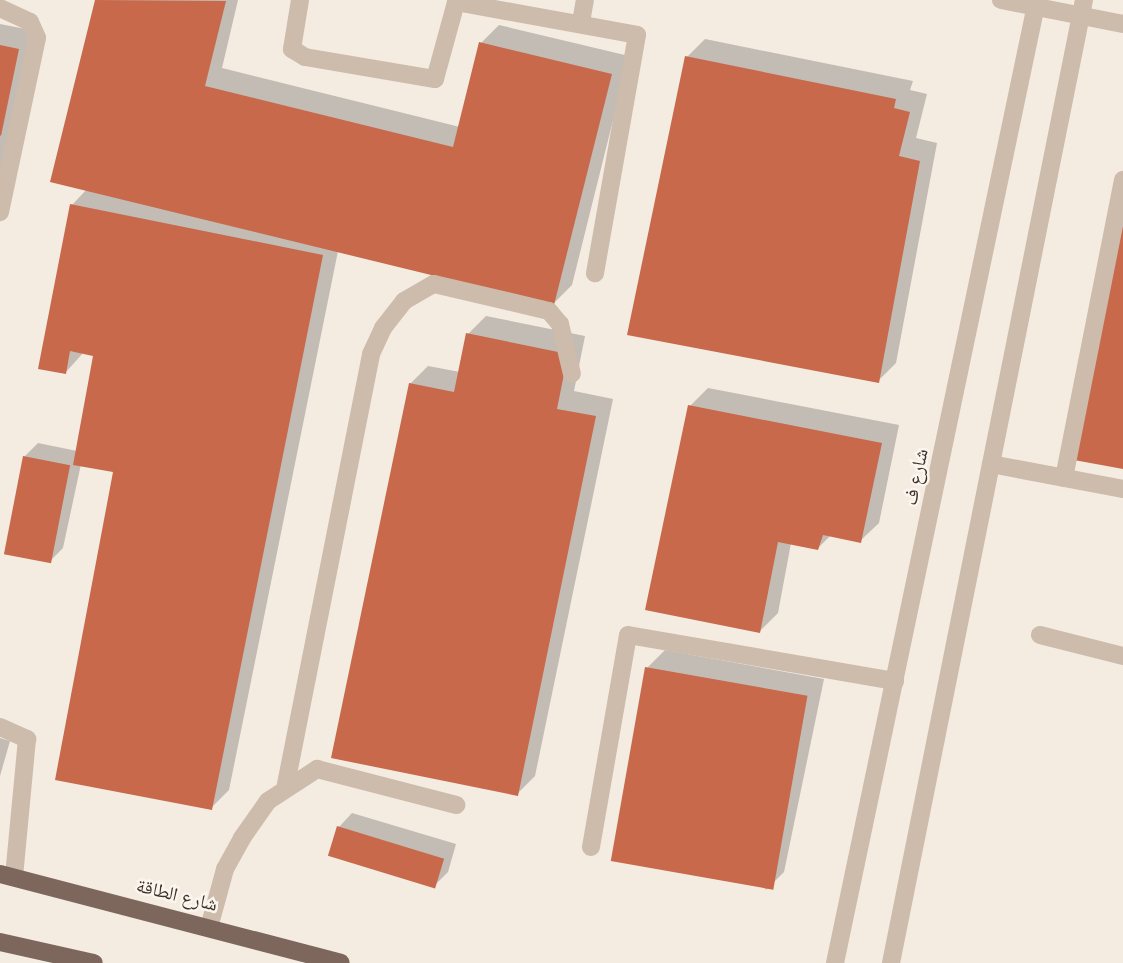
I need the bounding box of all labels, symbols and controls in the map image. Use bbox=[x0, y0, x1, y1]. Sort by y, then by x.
street label: شارع ف bbox=[899, 447, 933, 507]
street label: شارع الطاقة bbox=[134, 874, 220, 916]

